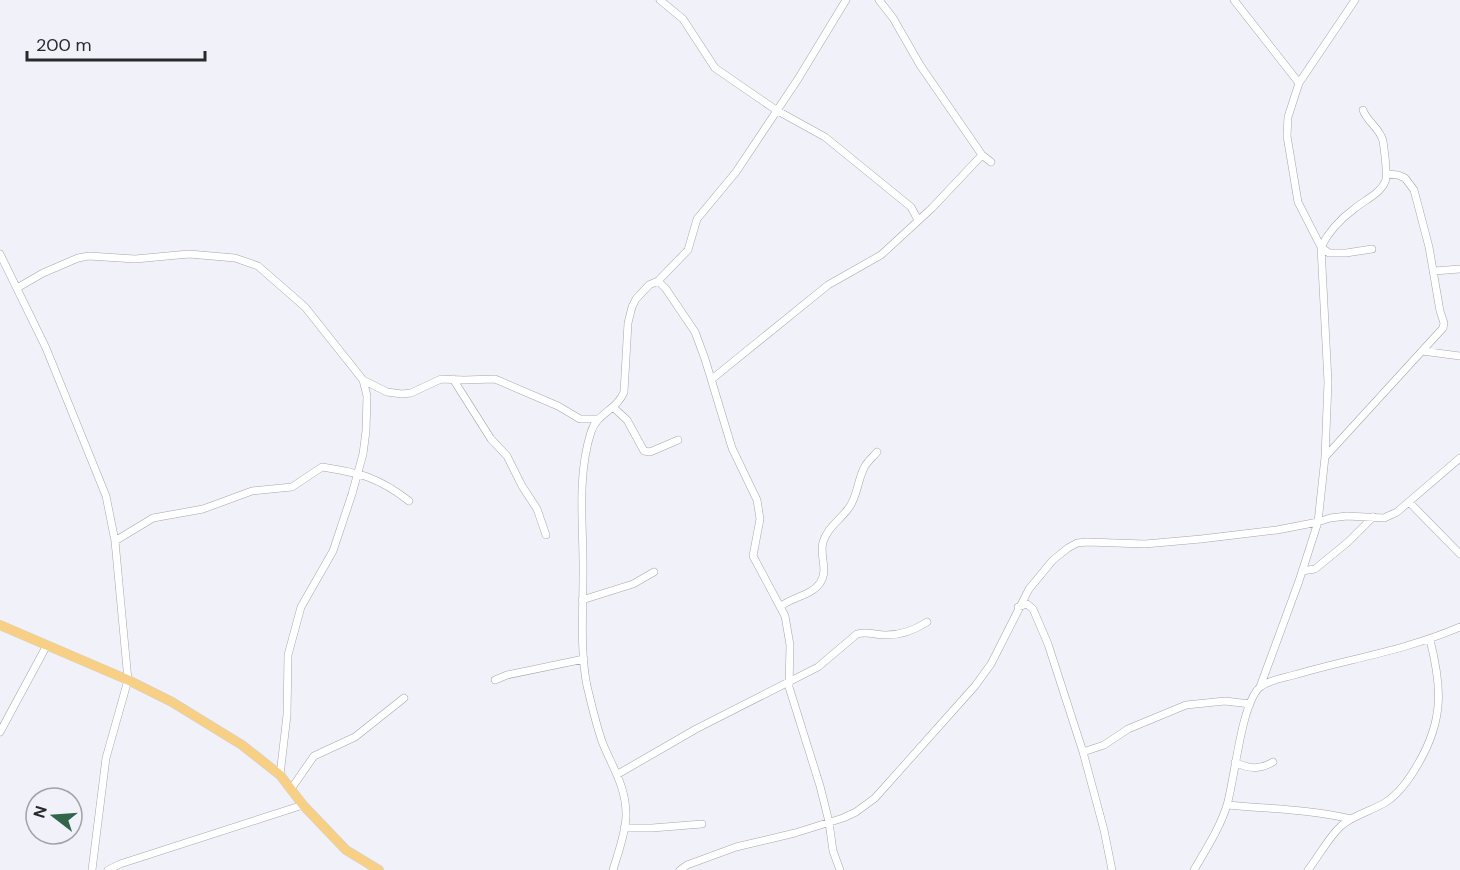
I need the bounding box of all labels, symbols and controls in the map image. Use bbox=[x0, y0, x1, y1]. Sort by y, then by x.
scale bar bbox=[27, 24, 206, 62]
text: 200 m bbox=[36, 33, 92, 57]
north arrow bbox=[24, 786, 84, 846]
text: N bbox=[28, 803, 52, 820]

